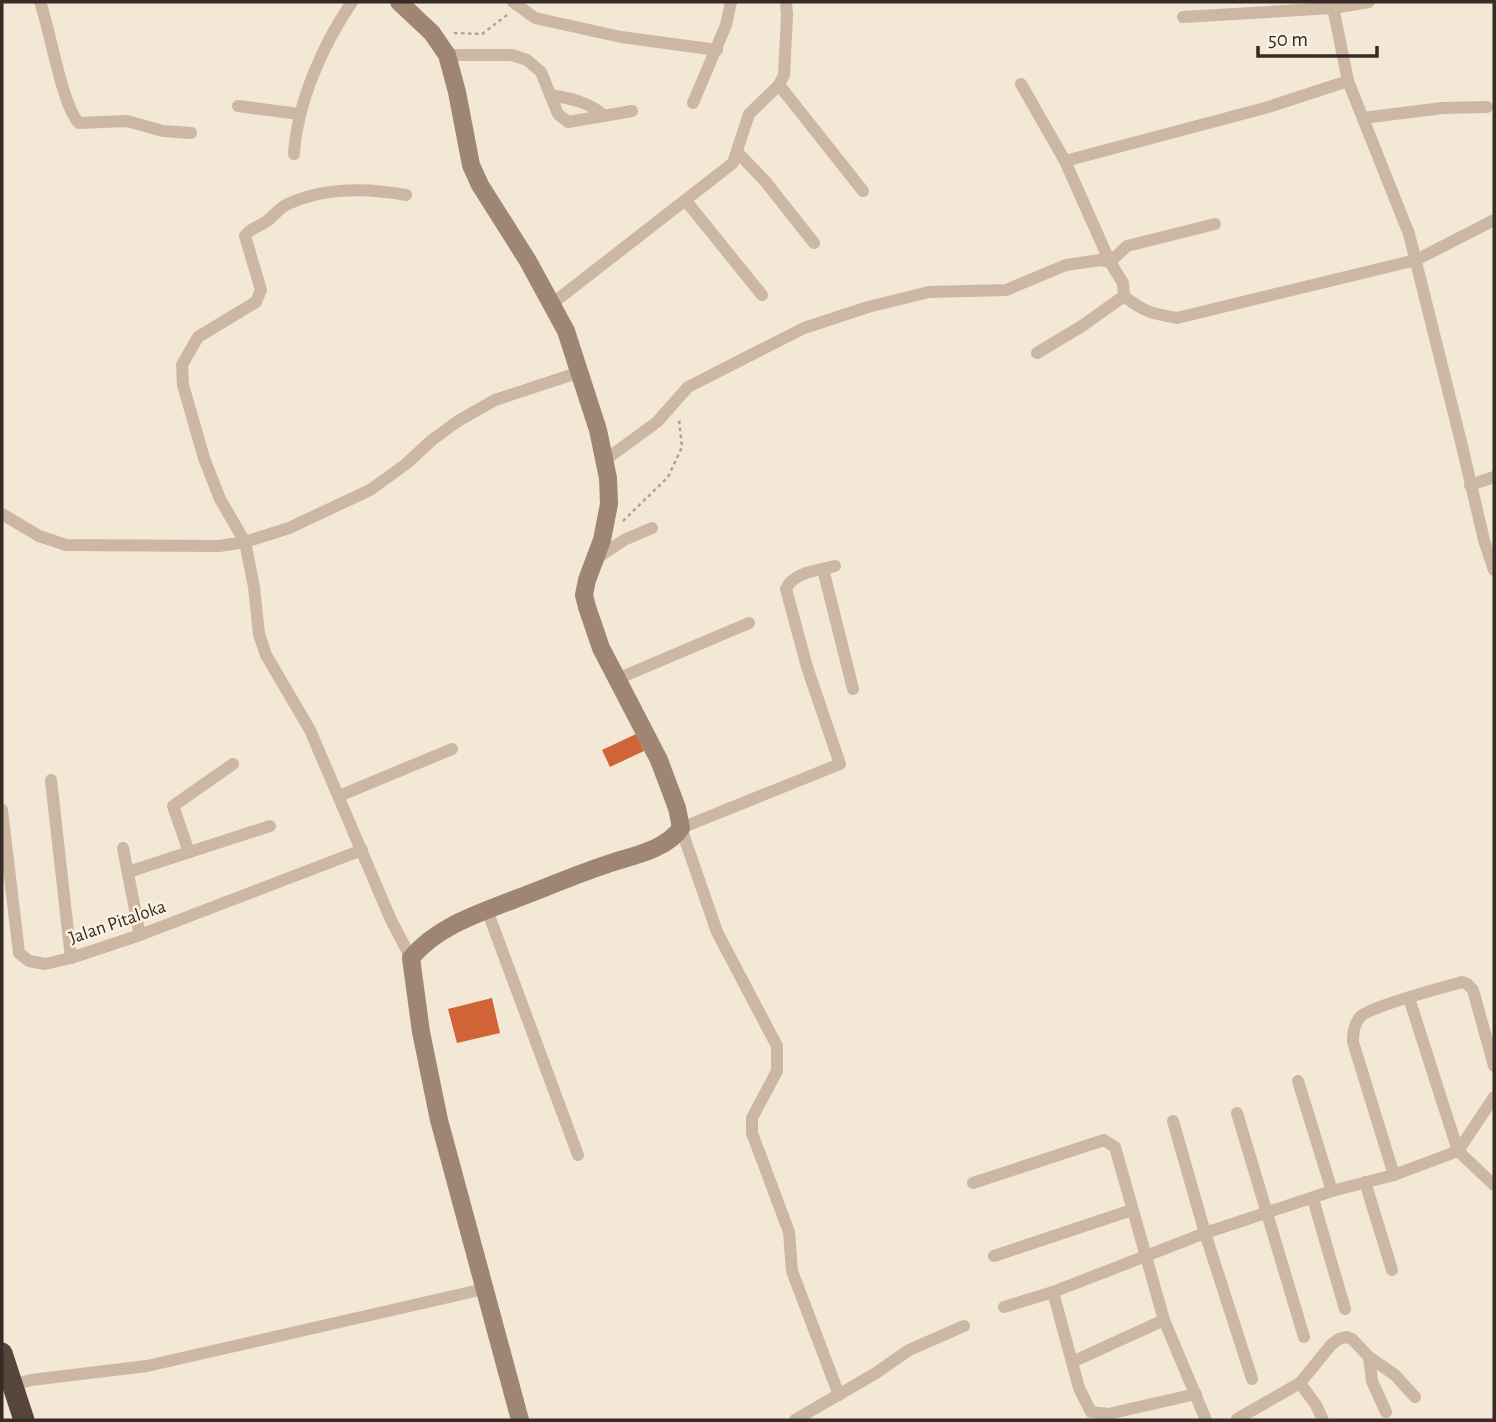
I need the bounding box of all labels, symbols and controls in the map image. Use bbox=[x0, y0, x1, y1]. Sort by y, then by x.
scale bar bbox=[1258, 14, 1377, 58]
text: 50 m bbox=[1268, 29, 1308, 50]
street label: Jalan Pitaloka bbox=[67, 897, 168, 948]

